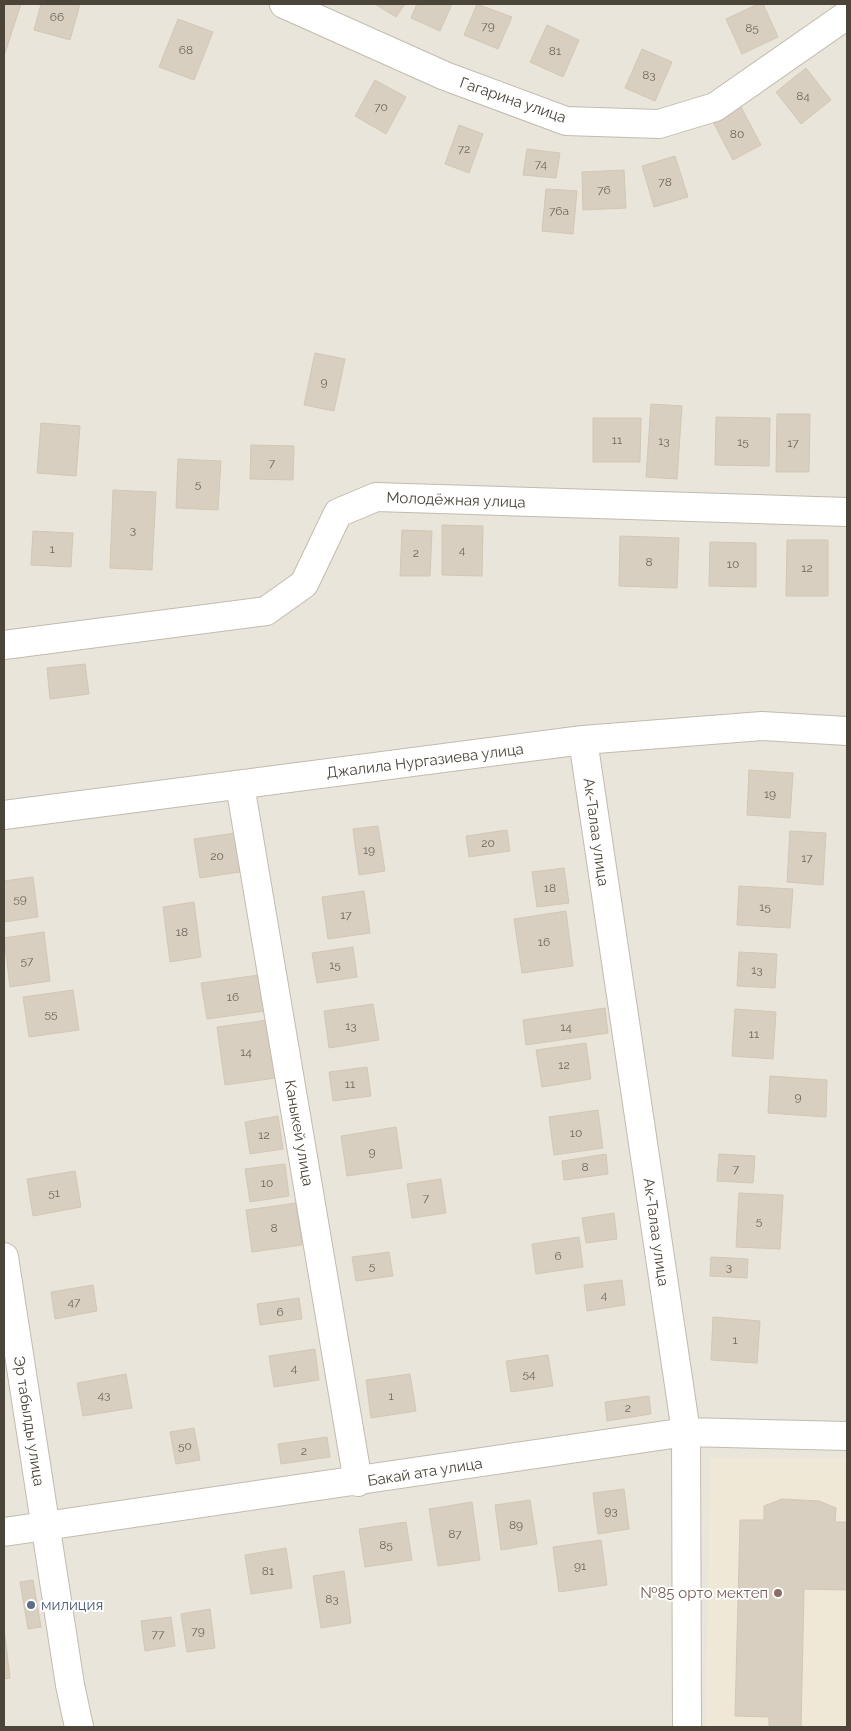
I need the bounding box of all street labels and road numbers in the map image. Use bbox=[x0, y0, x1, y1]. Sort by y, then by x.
street label: Гагарина улица bbox=[458, 73, 568, 127]
street label: Молодёжная улица bbox=[386, 489, 526, 511]
street label: Джалила Нургазиева улица bbox=[325, 740, 525, 782]
street label: Ак-Талаа улица bbox=[579, 777, 613, 887]
street label: Каныкей улица bbox=[281, 1078, 317, 1188]
street label: Ак-Талаа улица bbox=[639, 1177, 673, 1287]
street label: Эр табылды улица bbox=[10, 1355, 48, 1487]
street label: Бакай ата улица bbox=[366, 1454, 484, 1490]

